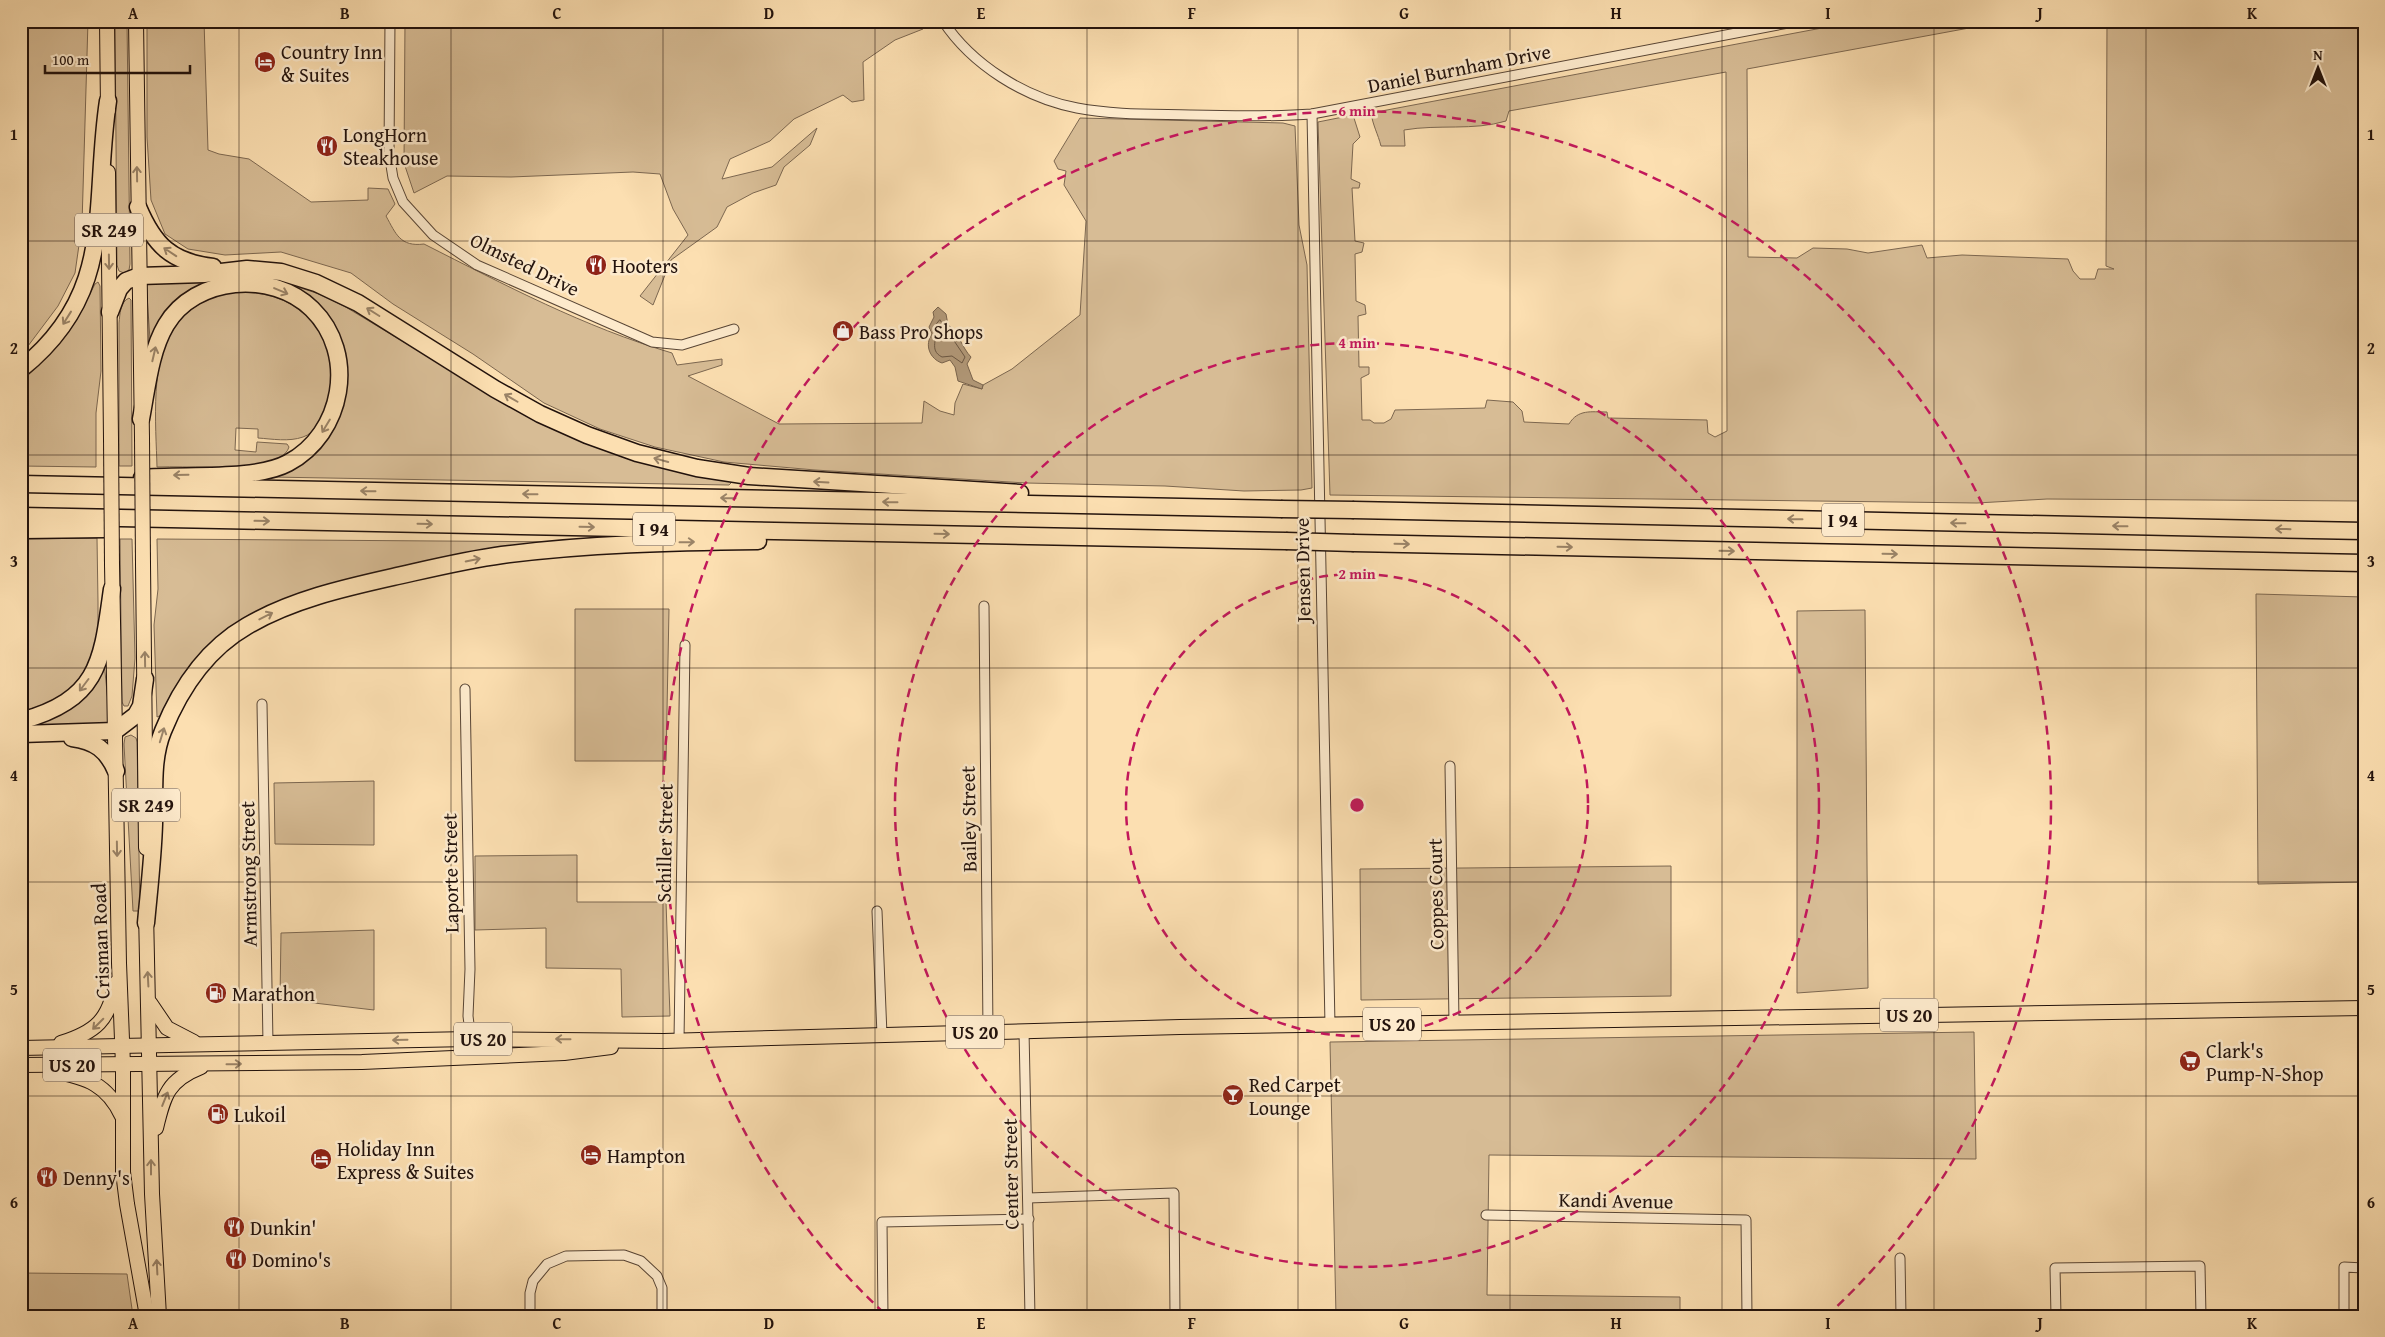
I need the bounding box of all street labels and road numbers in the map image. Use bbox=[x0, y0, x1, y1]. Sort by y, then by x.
street label: Daniel Burnham Drive bbox=[1365, 36, 1553, 100]
road number: SR 249 bbox=[75, 214, 143, 246]
street label: Olmsted Drive bbox=[465, 225, 585, 303]
road number: I 94 bbox=[1822, 504, 1864, 536]
road number: I 94 bbox=[633, 512, 675, 546]
street label: Jensen Drive bbox=[1287, 517, 1317, 626]
street label: Bailey Street bbox=[953, 766, 983, 872]
street label: Schiller Street bbox=[648, 783, 680, 903]
road number: SR 249 bbox=[112, 788, 180, 822]
street label: Armstrong Street bbox=[232, 801, 264, 947]
street label: Laporte Street bbox=[434, 813, 466, 933]
street label: Coppes Court bbox=[1420, 838, 1450, 950]
street label: Crisman Road bbox=[83, 882, 117, 999]
road number: US 20 bbox=[1880, 998, 1938, 1032]
road number: US 20 bbox=[1363, 1008, 1421, 1040]
road number: US 20 bbox=[946, 1016, 1004, 1048]
road number: US 20 bbox=[454, 1022, 512, 1056]
road number: US 20 bbox=[43, 1048, 101, 1082]
street label: Center Street bbox=[995, 1118, 1025, 1230]
street label: Kandi Avenue bbox=[1558, 1185, 1674, 1215]

